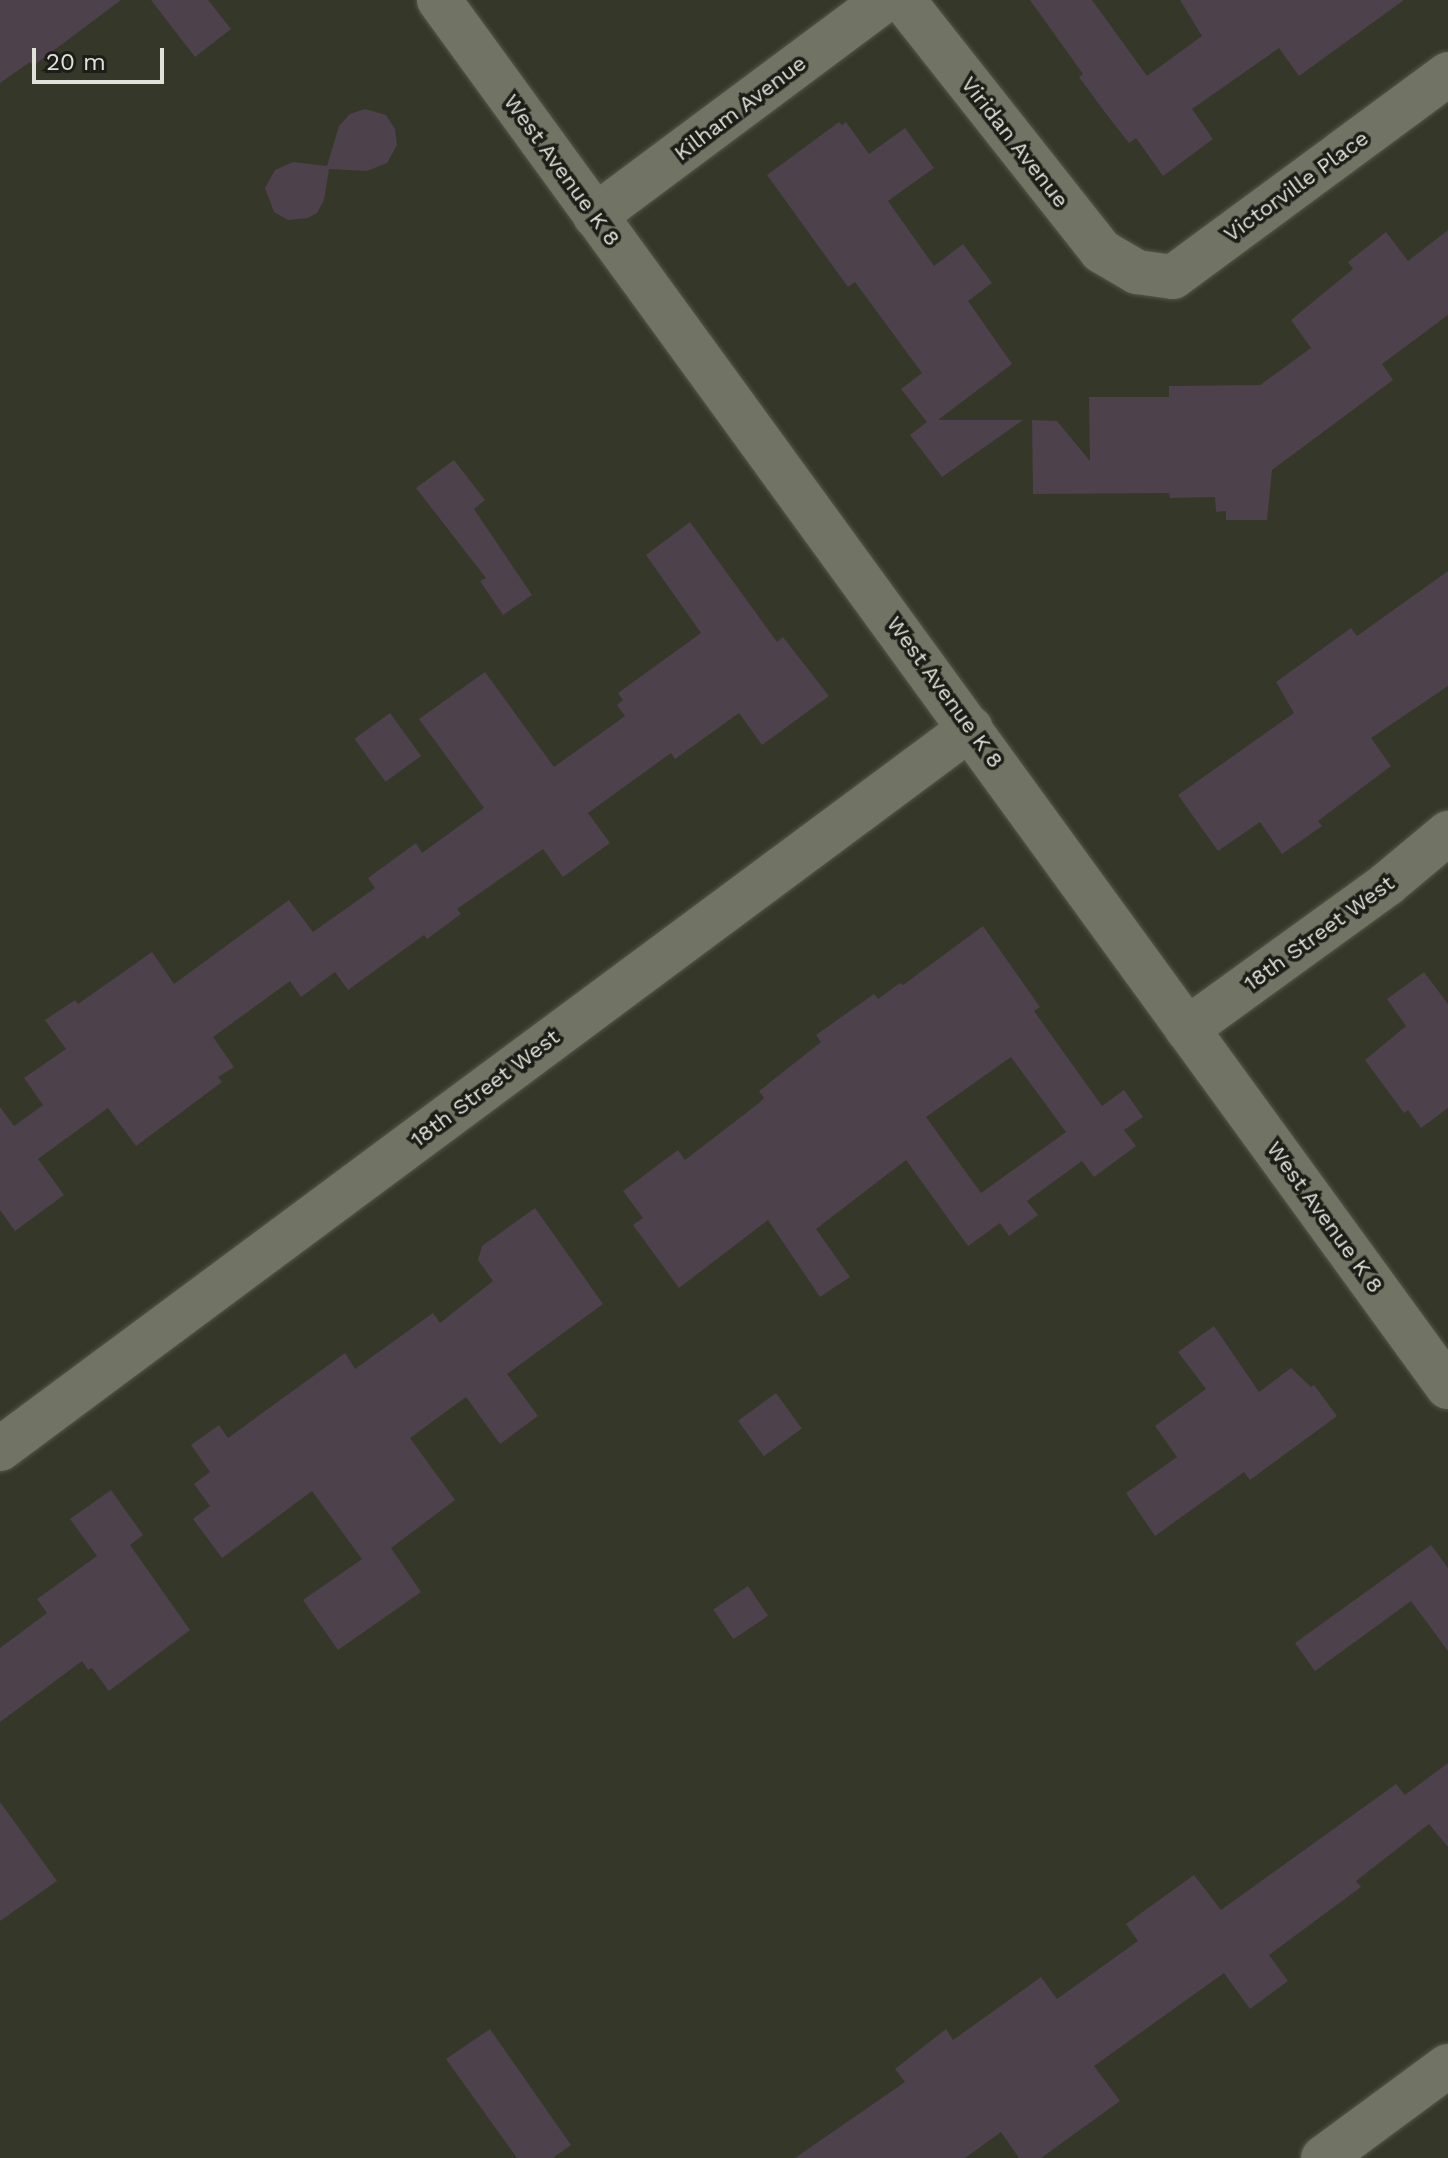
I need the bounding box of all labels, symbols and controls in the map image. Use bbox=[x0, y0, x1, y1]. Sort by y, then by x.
scale bar bbox=[36, 32, 168, 82]
text: 20 m bbox=[46, 48, 106, 76]
street label: Kilham Avenue bbox=[668, 50, 812, 166]
street label: Viridan Avenue bbox=[955, 71, 1075, 213]
street label: West Avenue K 8 bbox=[498, 89, 626, 251]
street label: Victorville Place bbox=[1219, 125, 1373, 247]
street label: West Avenue K 8 bbox=[881, 611, 1009, 773]
street label: 18th Street West bbox=[1238, 869, 1400, 997]
street label: 18th Street West bbox=[405, 1023, 565, 1153]
street label: West Avenue K 8 bbox=[1261, 1136, 1389, 1298]

